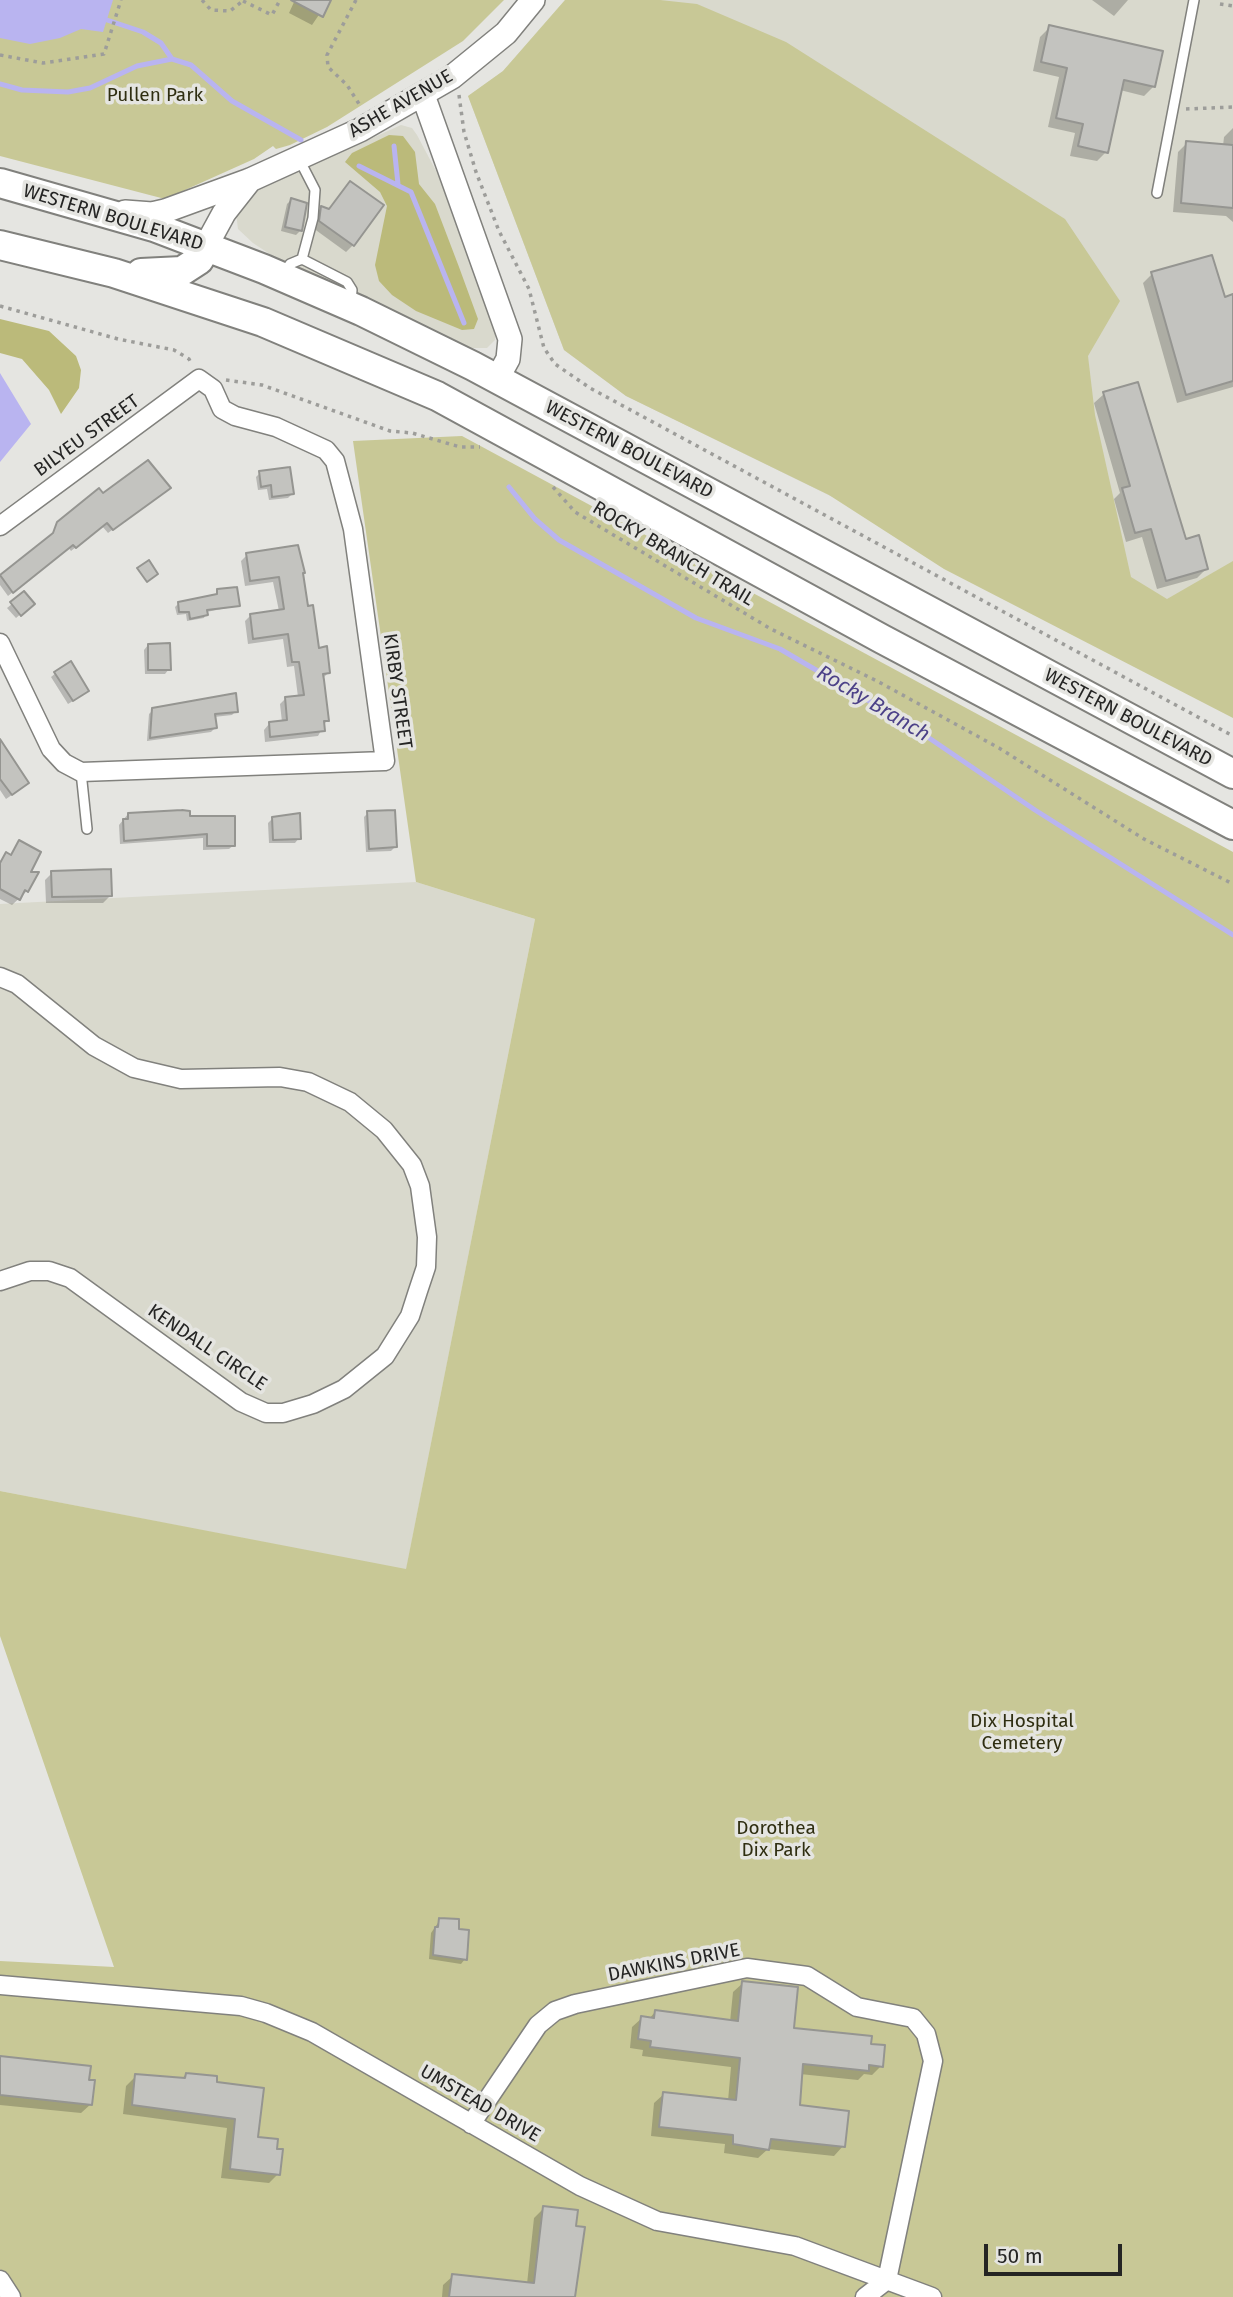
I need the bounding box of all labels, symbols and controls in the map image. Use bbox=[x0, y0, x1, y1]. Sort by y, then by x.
street label: ASHE AVENUE bbox=[345, 65, 457, 143]
park label: Pullen Park bbox=[107, 85, 203, 107]
street label: WESTERN BOULEVARD bbox=[20, 180, 206, 256]
street label: BILYEU STREET bbox=[30, 390, 144, 482]
street label: WESTERN BOULEVARD bbox=[541, 396, 717, 504]
street label: ROCKY BRANCH TRAIL bbox=[588, 497, 758, 611]
street label: KIRBY STREET bbox=[378, 632, 416, 750]
water label: Rocky Branch bbox=[812, 660, 934, 748]
street label: WESTERN BOULEVARD bbox=[1040, 664, 1216, 772]
street label: KENDALL CIRCLE bbox=[143, 1300, 271, 1396]
park label: Dix Hospital Cemetery bbox=[970, 1711, 1074, 1755]
park label: Dorothea Dix Park bbox=[736, 1818, 816, 1862]
street label: DAWKINS DRIVE bbox=[606, 1939, 742, 1987]
street label: UMSTEAD DRIVE bbox=[416, 2060, 544, 2148]
scale bar bbox=[988, 2230, 1126, 2274]
text: 50 m bbox=[997, 2243, 1043, 2269]

